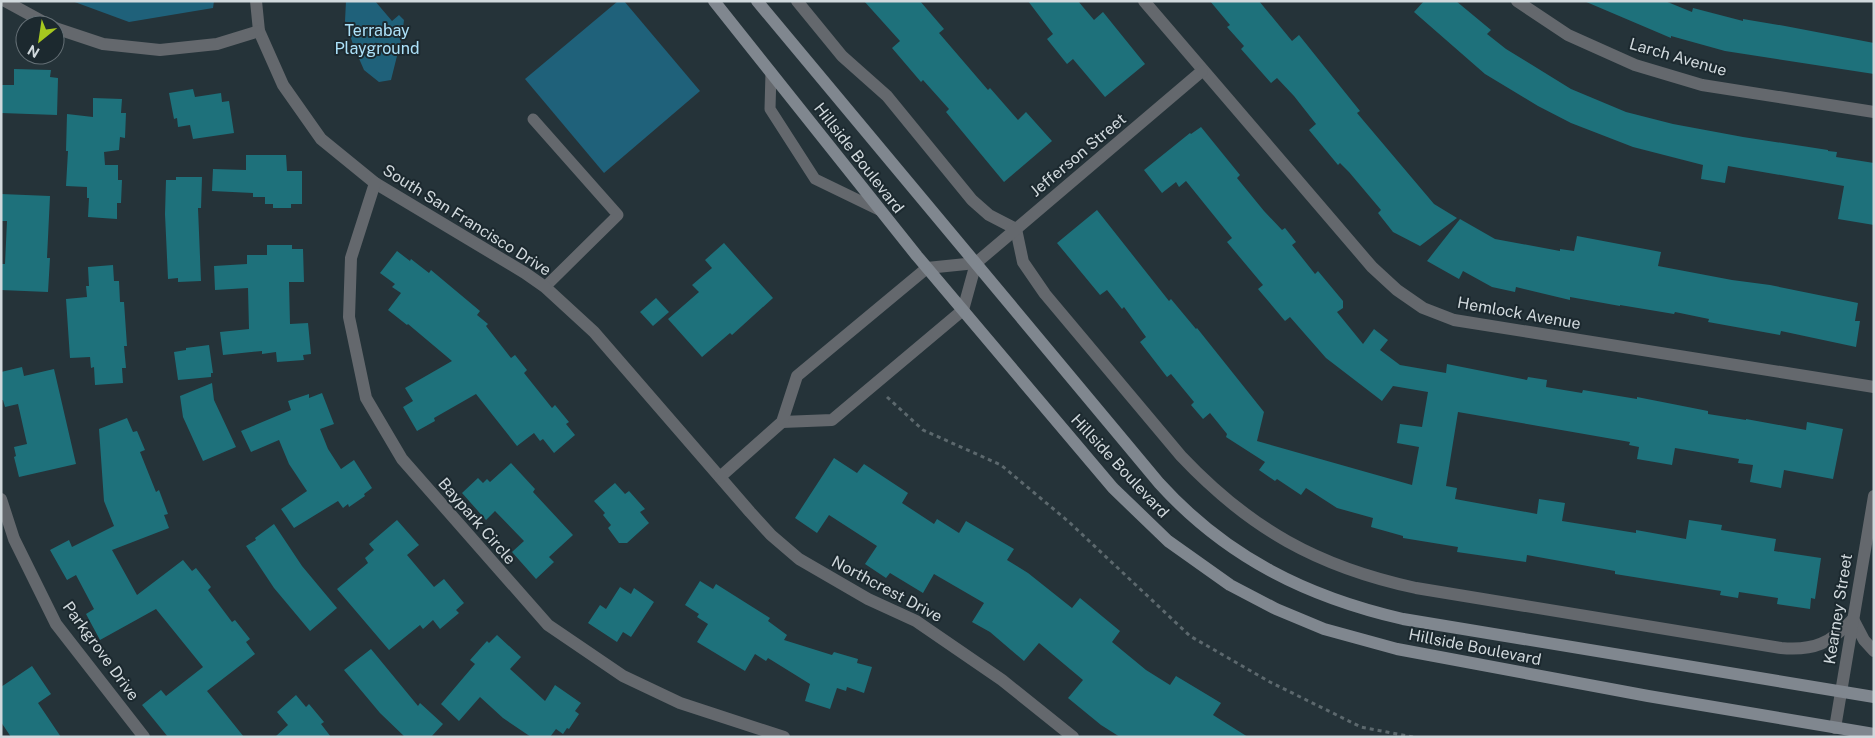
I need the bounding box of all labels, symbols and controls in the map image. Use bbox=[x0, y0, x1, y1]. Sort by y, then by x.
north arrow bbox=[15, 15, 65, 65]
park label: Terrabay Playground bbox=[334, 21, 420, 58]
street label: Larch Avenue bbox=[1627, 34, 1729, 80]
text: N bbox=[25, 42, 42, 61]
street label: Hillside Boulevard bbox=[810, 99, 908, 217]
street label: Jefferson Street bbox=[1026, 109, 1130, 201]
street label: South San Francisco Drive bbox=[379, 160, 555, 280]
street label: Hemlock Avenue bbox=[1456, 293, 1582, 333]
street label: Hillside Boulevard bbox=[1067, 410, 1173, 522]
street label: Baypark Circle bbox=[434, 474, 520, 568]
street label: Northcrest Drive bbox=[828, 552, 946, 626]
street label: Kearney Street bbox=[1820, 552, 1856, 666]
street label: Parkgrove Drive bbox=[59, 598, 143, 704]
street label: Hillside Boulevard bbox=[1407, 625, 1543, 669]

